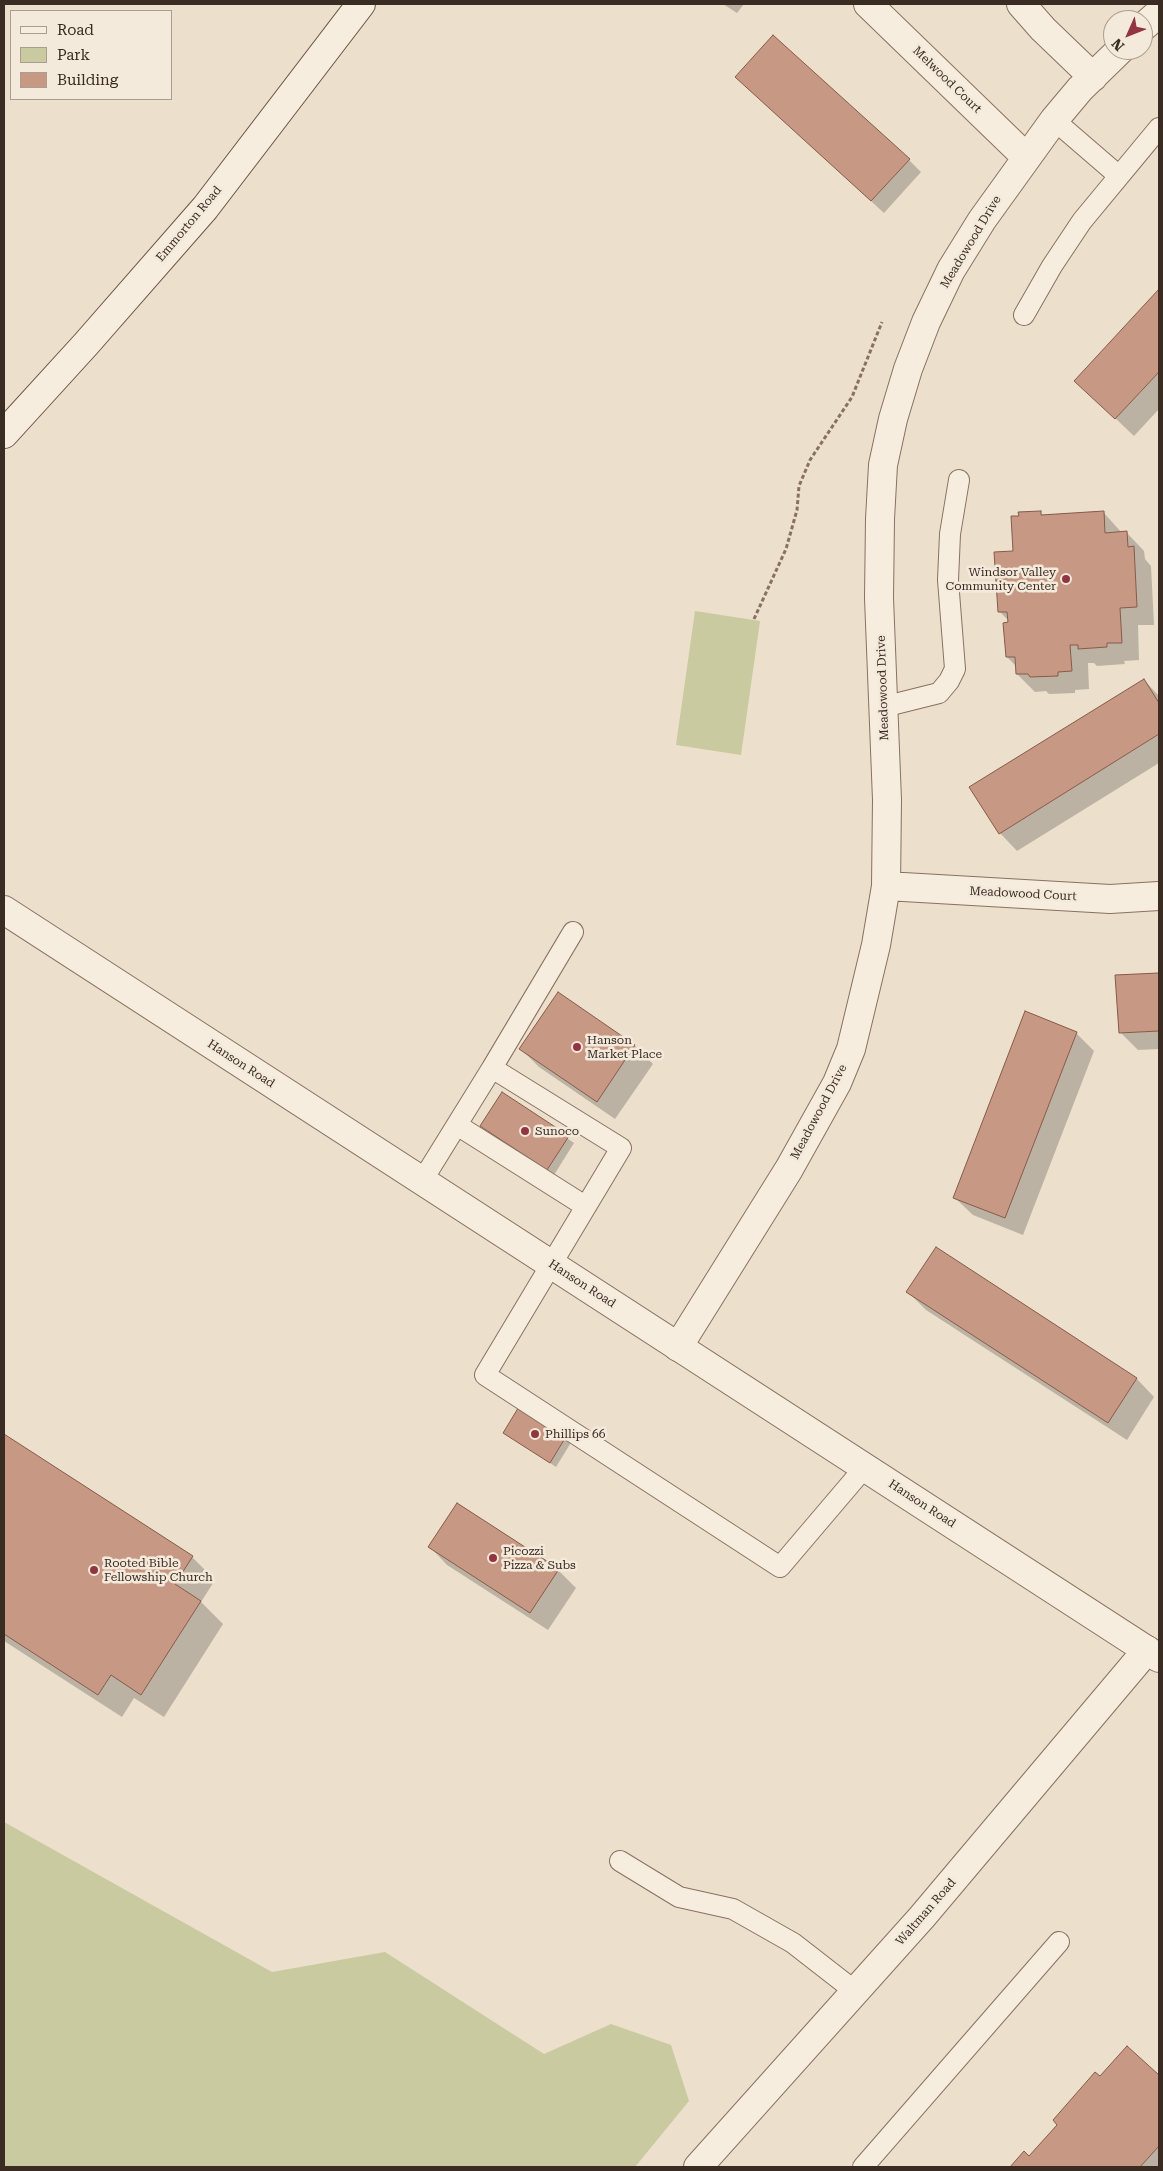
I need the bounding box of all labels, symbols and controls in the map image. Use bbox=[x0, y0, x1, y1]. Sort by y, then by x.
legend bbox=[10, 10, 172, 100]
north arrow bbox=[1103, 10, 1153, 60]
text: Road bbox=[57, 21, 94, 39]
text: N bbox=[1108, 35, 1127, 54]
street label: Melwood Court bbox=[910, 44, 984, 116]
text: Park bbox=[57, 46, 90, 64]
text: Building bbox=[57, 71, 118, 89]
street label: Emmorton Road bbox=[153, 183, 225, 265]
street label: Meadowood Drive bbox=[938, 193, 1004, 291]
place label: Windsor Valley Community Center bbox=[946, 565, 1056, 593]
marker: Windsor Valley Community Center bbox=[1060, 573, 1072, 585]
street label: Meadowood Drive bbox=[874, 635, 892, 741]
street label: Meadowood Court bbox=[969, 884, 1077, 904]
place label: Hanson Market Place bbox=[587, 1033, 662, 1061]
street label: Hanson Road bbox=[205, 1037, 277, 1091]
marker: Hanson Market Place bbox=[571, 1041, 583, 1053]
street label: Meadowood Drive bbox=[788, 1062, 850, 1162]
place label: Sunoco bbox=[535, 1124, 579, 1138]
marker: Sunoco bbox=[519, 1125, 531, 1137]
street label: Hanson Road bbox=[546, 1257, 618, 1311]
place label: Phillips 66 bbox=[545, 1427, 605, 1441]
marker: Phillips 66 bbox=[529, 1428, 541, 1440]
street label: Hanson Road bbox=[886, 1477, 958, 1531]
place label: Picozzi Pizza & Subs bbox=[503, 1544, 576, 1572]
marker: Picozzi Pizza & Subs bbox=[487, 1552, 499, 1564]
place label: Rooted Bible Fellowship Church bbox=[104, 1556, 213, 1584]
marker: Rooted Bible Fellowship Church bbox=[88, 1564, 100, 1576]
street label: Waltman Road bbox=[893, 1876, 959, 1948]

